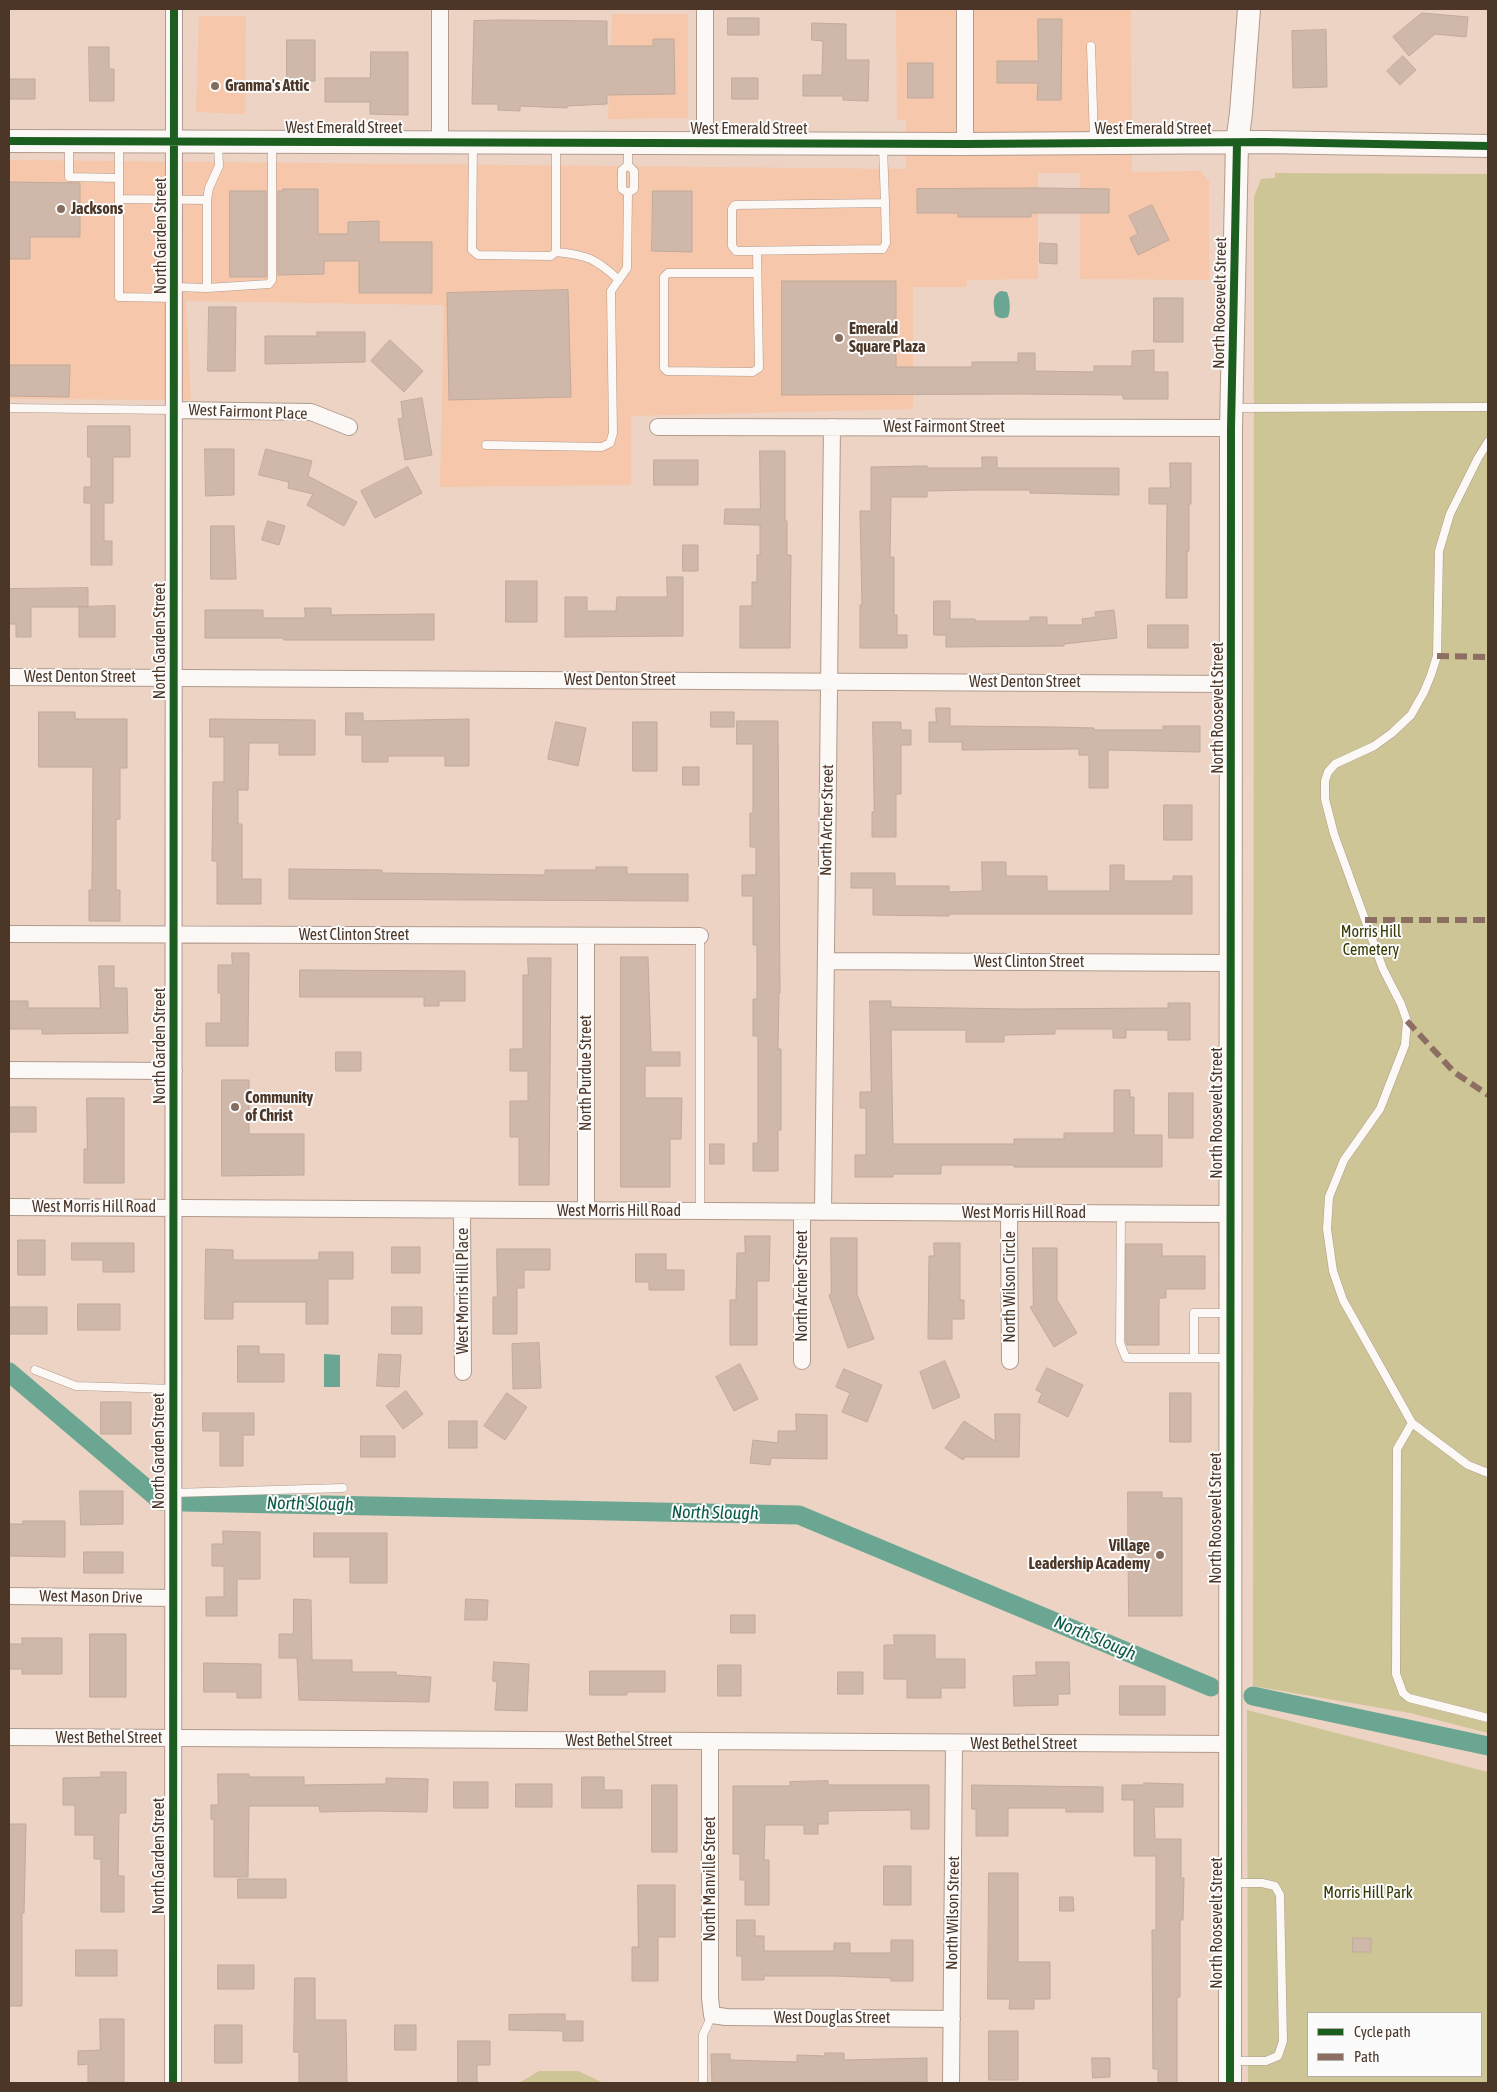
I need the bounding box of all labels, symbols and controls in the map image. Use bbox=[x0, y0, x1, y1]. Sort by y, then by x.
place label: Granma's Attic bbox=[225, 76, 309, 96]
marker: Granma's Attic bbox=[209, 80, 221, 92]
street label: West Emerald Street bbox=[285, 118, 403, 138]
street label: West Emerald Street bbox=[690, 119, 808, 139]
street label: West Emerald Street bbox=[1094, 119, 1212, 139]
street label: North Garden Street bbox=[151, 178, 171, 294]
place label: Jacksons bbox=[71, 199, 123, 219]
marker: Jacksons bbox=[55, 203, 67, 215]
street label: North Roosevelt Street bbox=[1209, 237, 1231, 369]
place label: Emerald Square Plaza bbox=[849, 319, 925, 357]
marker: Emerald Square Plaza bbox=[833, 332, 845, 344]
street label: West Fairmont Place bbox=[188, 400, 308, 424]
street label: West Fairmont Street bbox=[883, 417, 1005, 437]
street label: North Garden Street bbox=[150, 583, 170, 699]
street label: North Roosevelt Street bbox=[1208, 642, 1228, 774]
street label: West Denton Street bbox=[24, 667, 136, 687]
street label: West Denton Street bbox=[564, 670, 676, 690]
street label: West Denton Street bbox=[969, 672, 1081, 692]
street label: North Archer Street bbox=[816, 764, 838, 876]
park label: Morris Hill Cemetery bbox=[1341, 922, 1401, 960]
street label: West Clinton Street bbox=[299, 925, 409, 945]
street label: West Clinton Street bbox=[974, 952, 1084, 972]
street label: North Garden Street bbox=[150, 988, 170, 1104]
street label: North Purdue Street bbox=[576, 1015, 596, 1131]
street label: North Roosevelt Street bbox=[1207, 1047, 1227, 1179]
place label: Community of Christ bbox=[245, 1088, 313, 1126]
marker: Community of Christ bbox=[229, 1101, 241, 1113]
street label: West Morris Hill Road bbox=[32, 1197, 156, 1217]
street label: West Morris Hill Road bbox=[557, 1201, 681, 1221]
street label: West Morris Hill Road bbox=[962, 1203, 1086, 1223]
street label: West Morris Hill Place bbox=[453, 1228, 473, 1354]
street label: North Archer Street bbox=[792, 1230, 812, 1342]
street label: North Wilson Circle bbox=[1000, 1231, 1020, 1343]
street label: North Garden Street bbox=[149, 1393, 169, 1509]
street label: North Roosevelt Street bbox=[1206, 1452, 1226, 1584]
water label: North Slough bbox=[266, 1492, 354, 1516]
water label: North Slough bbox=[671, 1501, 759, 1525]
place label: Village Leadership Academy bbox=[1029, 1536, 1150, 1574]
marker: Village Leadership Academy bbox=[1154, 1549, 1166, 1561]
street label: West Mason Drive bbox=[39, 1587, 143, 1607]
water label: North Slough bbox=[1051, 1611, 1139, 1665]
street label: West Bethel Street bbox=[56, 1728, 162, 1748]
street label: West Bethel Street bbox=[566, 1731, 672, 1751]
street label: West Bethel Street bbox=[971, 1734, 1077, 1754]
street label: North Garden Street bbox=[149, 1798, 169, 1914]
street label: North Manville Street bbox=[700, 1816, 720, 1942]
street label: North Wilson Street bbox=[942, 1856, 964, 1970]
street label: North Roosevelt Street bbox=[1207, 1857, 1227, 1989]
park label: Morris Hill Park bbox=[1323, 1883, 1413, 1903]
street label: West Douglas Street bbox=[774, 2008, 890, 2028]
legend bbox=[1307, 2012, 1482, 2077]
text: Cycle path bbox=[1354, 2023, 1411, 2040]
text: Path bbox=[1354, 2048, 1380, 2065]

